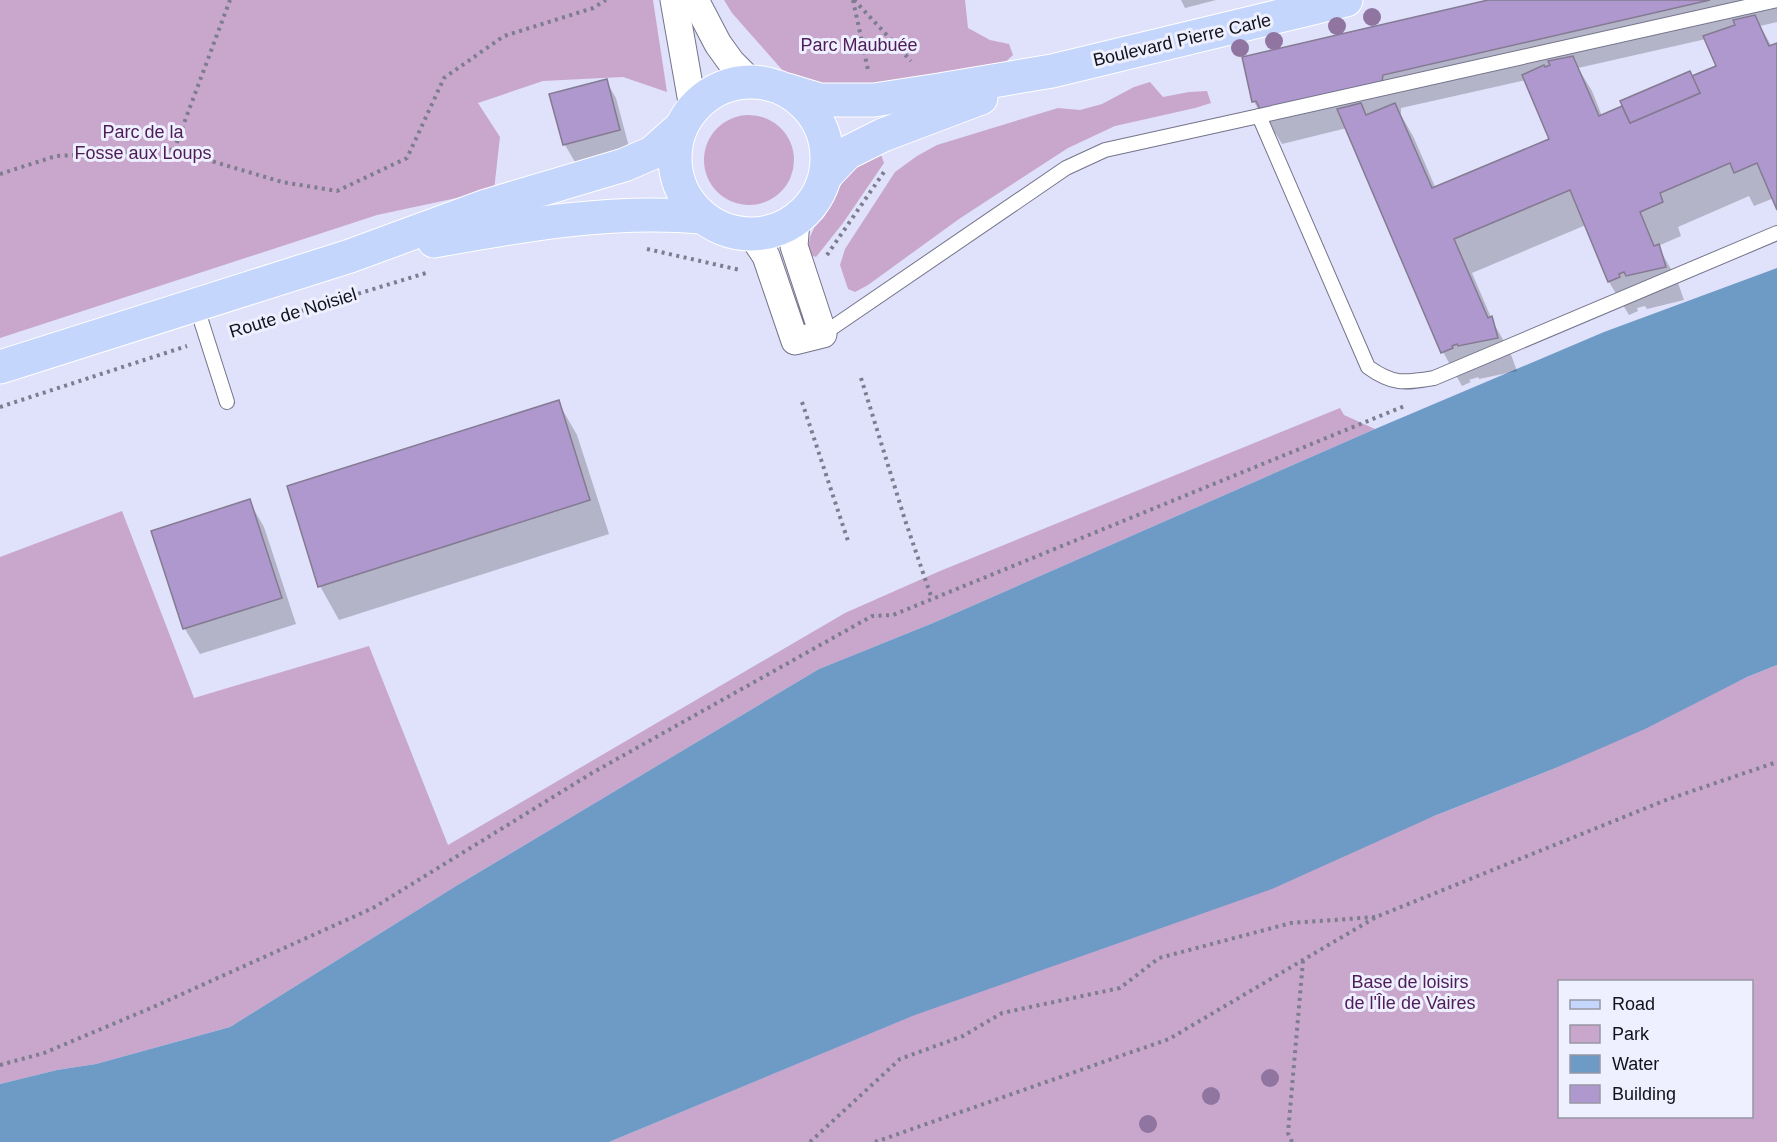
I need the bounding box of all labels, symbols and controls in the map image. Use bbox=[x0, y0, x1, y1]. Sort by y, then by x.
street label: Boulevard Pierre Carle bbox=[1091, 10, 1273, 70]
park label: Parc Maubuée bbox=[800, 35, 918, 55]
park label: Parc de la Fosse aux Loups bbox=[74, 122, 212, 163]
street label: Route de Noisiel bbox=[227, 284, 359, 342]
park label: Base de loisirs de l'Île de Vaires bbox=[1344, 972, 1476, 1013]
legend bbox=[1558, 980, 1753, 1118]
text: Road bbox=[1612, 994, 1655, 1014]
text: Park bbox=[1612, 1024, 1650, 1044]
text: Water bbox=[1612, 1054, 1659, 1074]
text: Building bbox=[1612, 1084, 1676, 1104]

